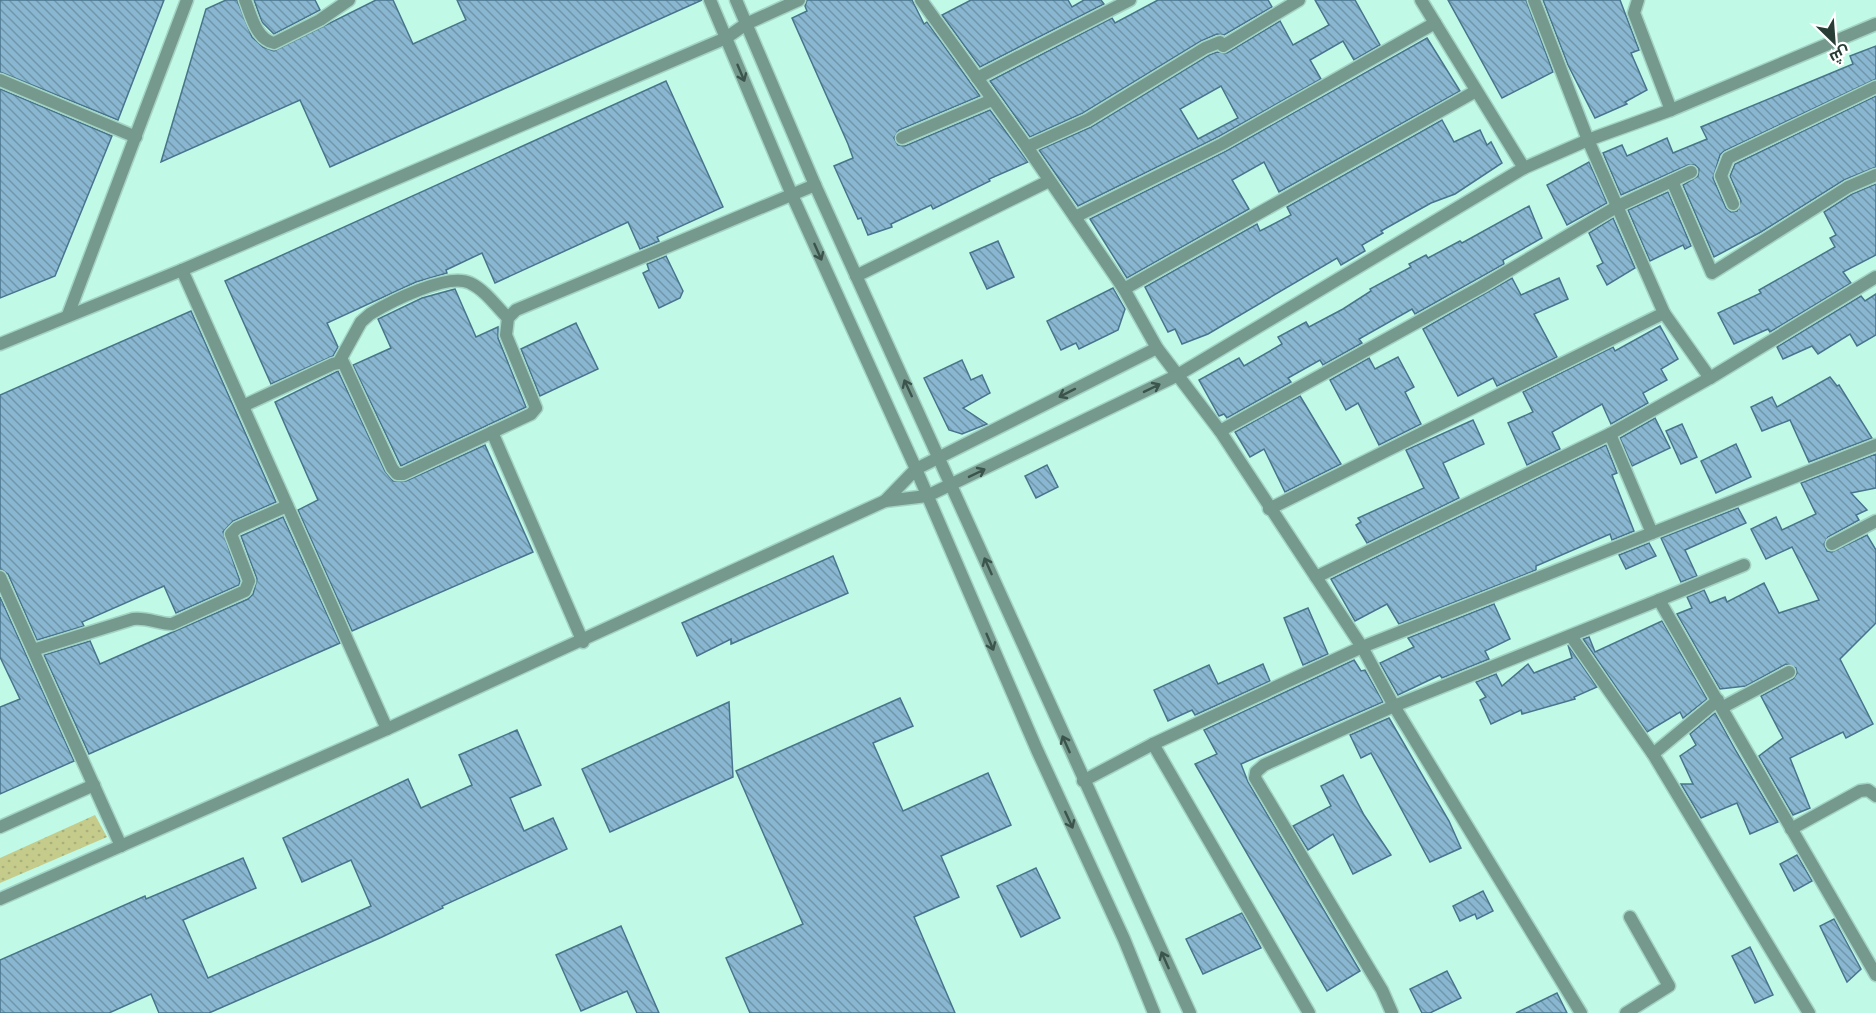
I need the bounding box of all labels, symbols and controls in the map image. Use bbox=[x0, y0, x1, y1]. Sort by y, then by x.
north arrow bbox=[1804, 12, 1864, 72]
text: ش bbox=[1827, 42, 1853, 68]
one-way arrow bbox=[736, 64, 747, 82]
one-way arrow bbox=[813, 243, 825, 261]
one-way arrow bbox=[901, 380, 913, 398]
one-way arrow bbox=[1143, 381, 1161, 393]
one-way arrow bbox=[1059, 388, 1077, 400]
one-way arrow bbox=[968, 467, 985, 479]
one-way arrow bbox=[982, 557, 993, 576]
one-way arrow bbox=[986, 633, 997, 651]
one-way arrow bbox=[1060, 736, 1072, 754]
one-way arrow bbox=[1064, 811, 1076, 829]
one-way arrow bbox=[1159, 951, 1171, 969]

